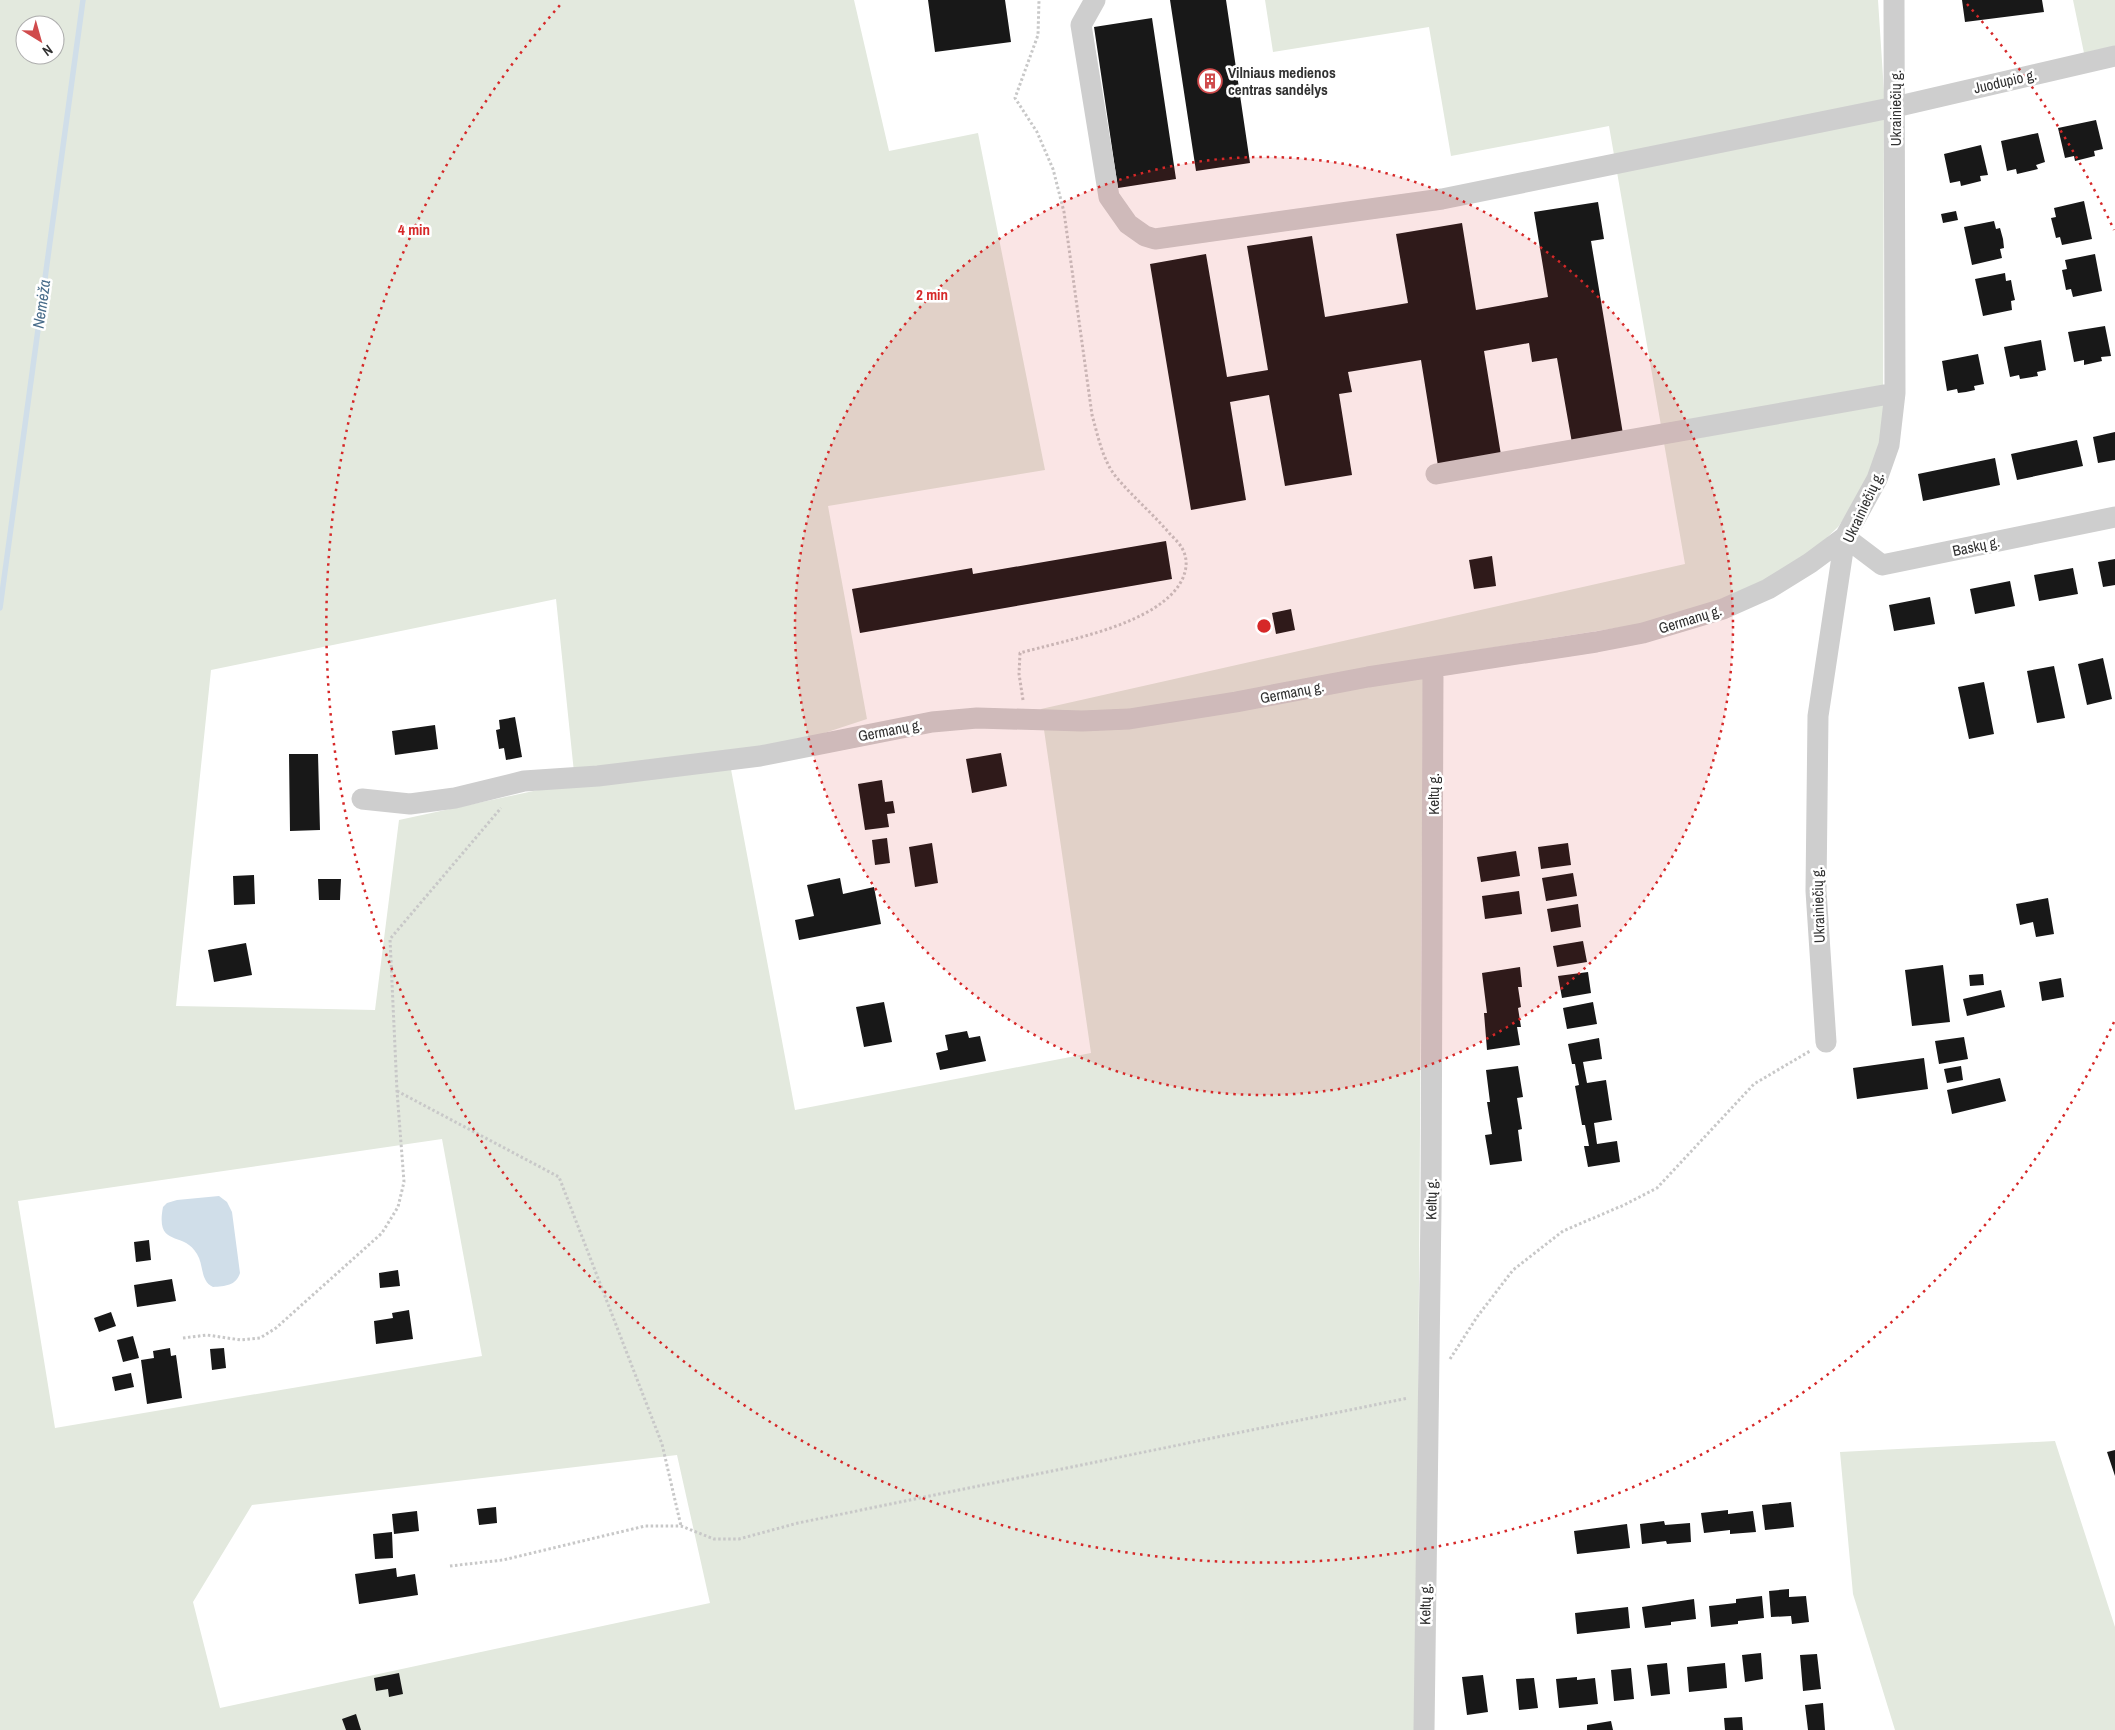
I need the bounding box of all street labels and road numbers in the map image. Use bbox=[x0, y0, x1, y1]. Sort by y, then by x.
street label: Juodupio g. bbox=[1971, 64, 2039, 98]
street label: Ukrainiečių g. bbox=[1885, 70, 1906, 146]
street label: Ukrainiečių g. bbox=[1837, 468, 1889, 546]
street label: Baskų g. bbox=[1950, 531, 2002, 561]
street label: Germanų g. bbox=[1656, 599, 1724, 639]
street label: Germanų g. bbox=[1258, 675, 1326, 709]
street label: Germanų g. bbox=[856, 713, 924, 747]
street label: Keltų g. bbox=[1423, 773, 1444, 815]
street label: Ukrainiečių g. bbox=[1806, 866, 1830, 944]
street label: Keltų g. bbox=[1420, 1178, 1442, 1220]
street label: Keltų g. bbox=[1414, 1583, 1436, 1625]

